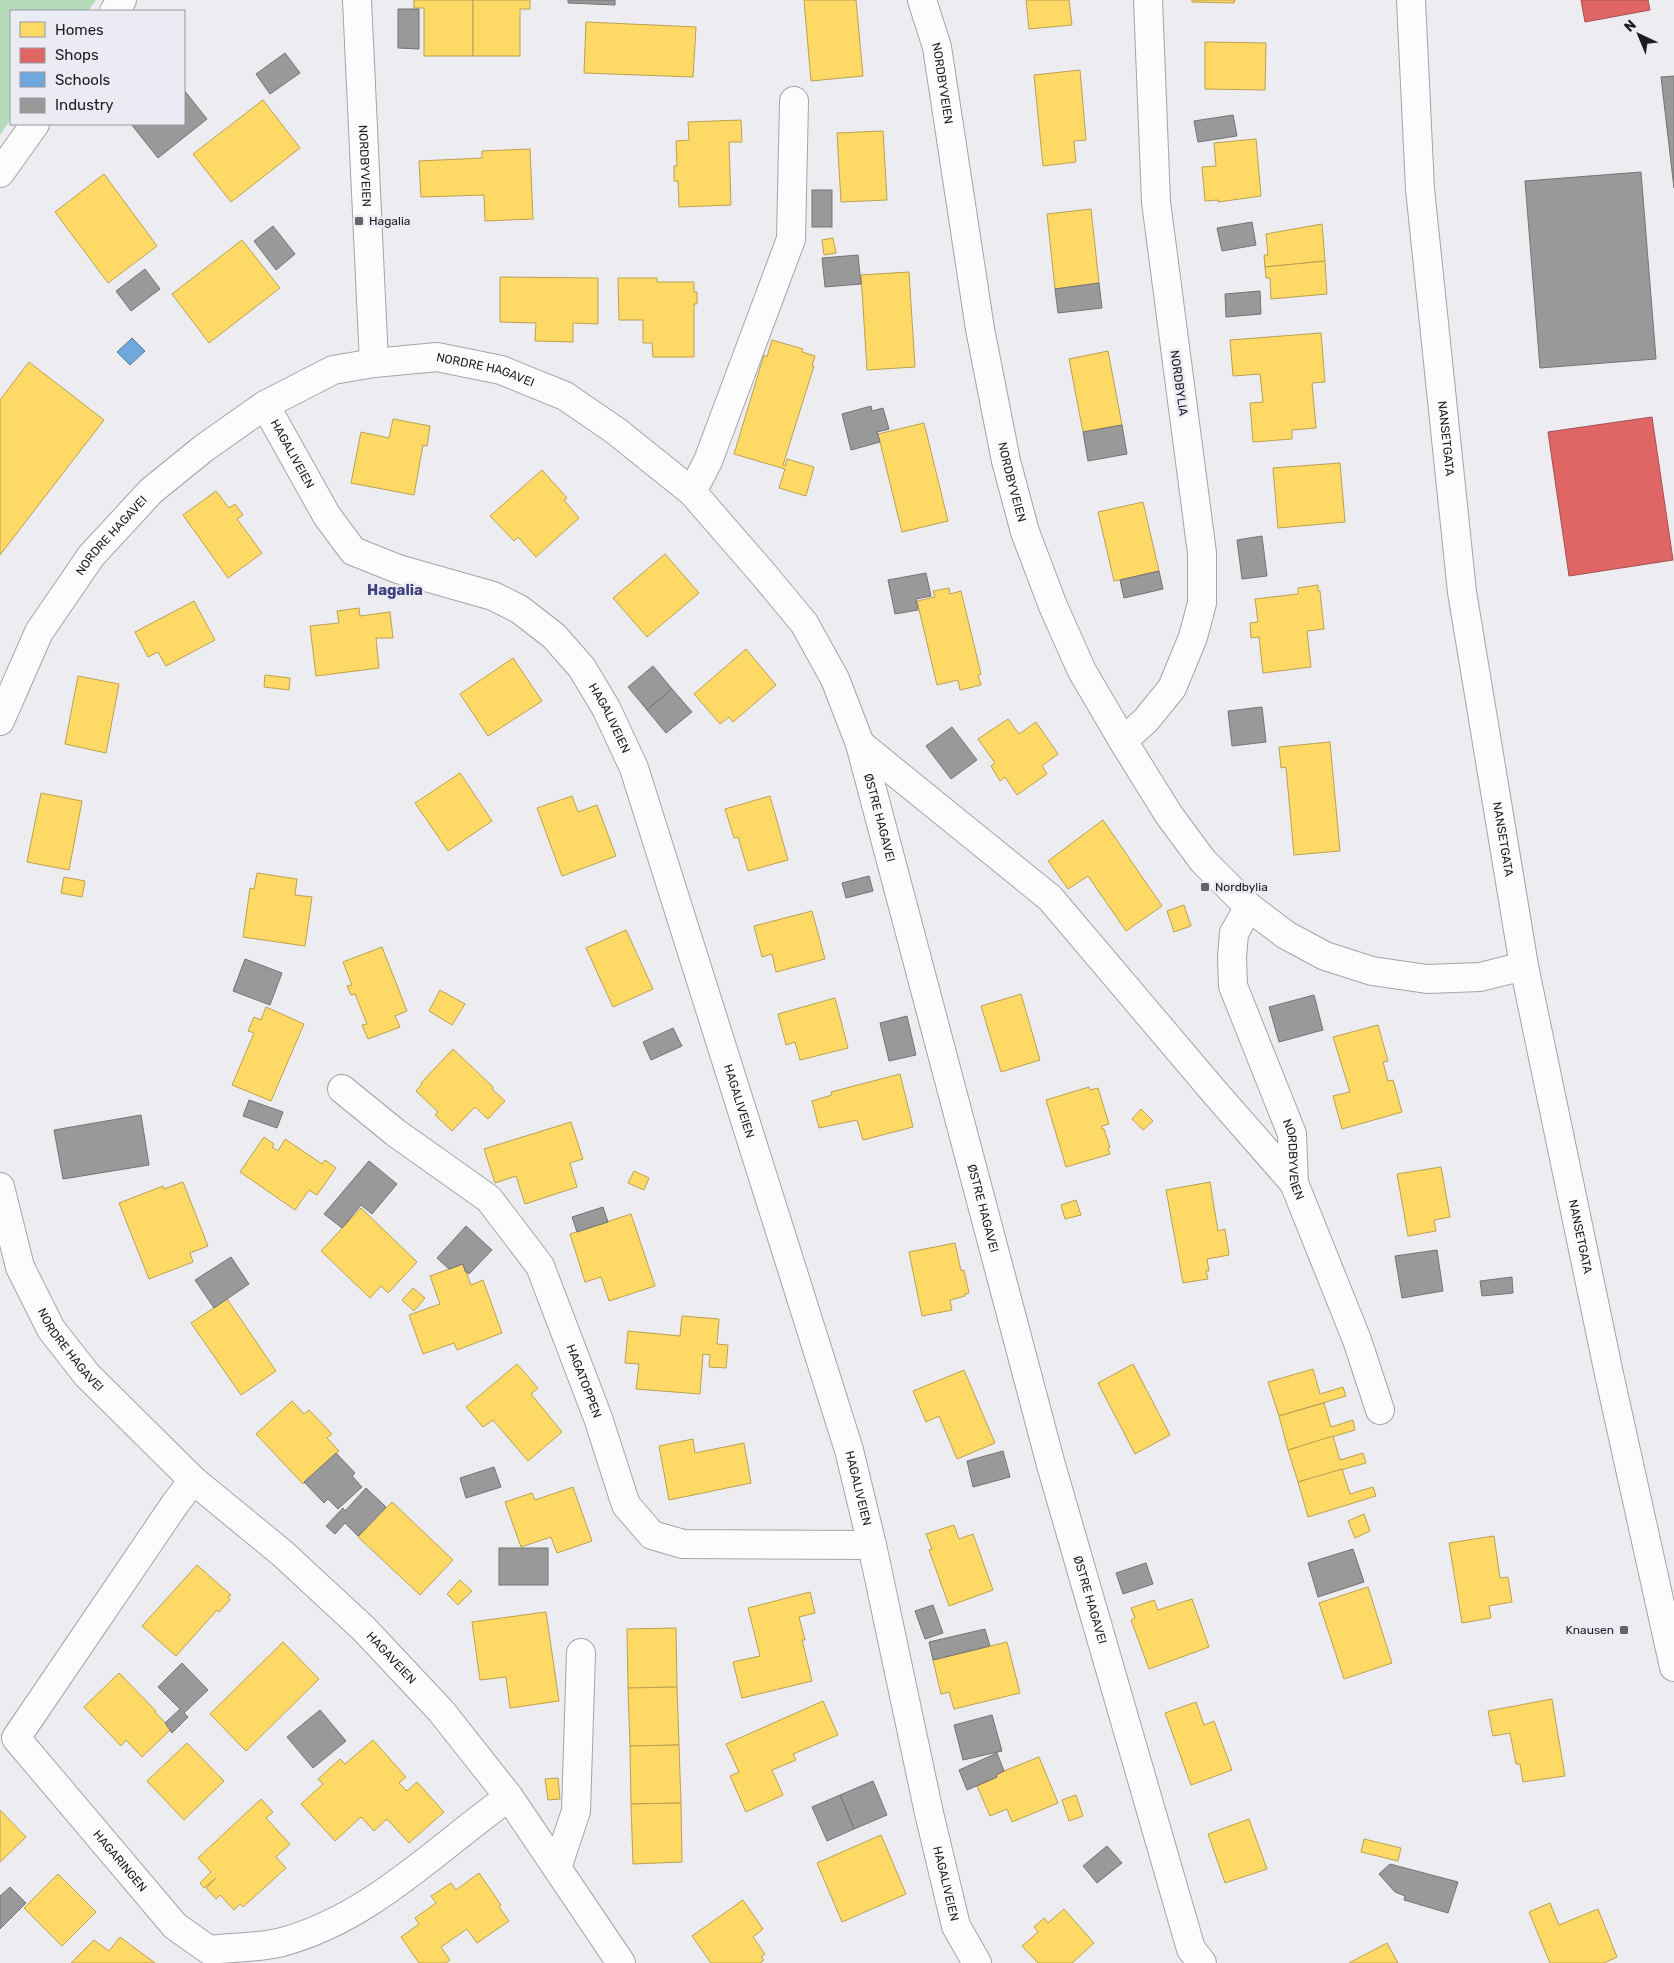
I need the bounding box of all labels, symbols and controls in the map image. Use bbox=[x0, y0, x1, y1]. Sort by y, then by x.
legend bbox=[10, 10, 185, 125]
north arrow bbox=[1614, 10, 1664, 60]
text: N bbox=[1621, 16, 1640, 36]
text: Homes bbox=[55, 21, 104, 39]
street label: NORDBYVEIEN bbox=[929, 41, 956, 125]
text: Shops bbox=[55, 46, 99, 64]
text: Schools bbox=[55, 71, 111, 89]
text: Industry bbox=[55, 96, 114, 114]
street label: NORDBYVEIEN bbox=[356, 124, 374, 207]
place label: Hagalia bbox=[369, 214, 410, 228]
marker: Hagalia bbox=[353, 215, 365, 227]
street label: NORDBYLIA bbox=[1167, 349, 1191, 417]
street label: NORDRE HAGAVEI bbox=[435, 350, 536, 390]
street label: NANSETGATA bbox=[1435, 400, 1457, 477]
street label: HAGALIVEIEN bbox=[268, 417, 317, 491]
street label: NORDBYVEIEN bbox=[995, 441, 1029, 524]
street label: NORDRE HAGAVEI bbox=[73, 493, 150, 578]
district label: Hagalia bbox=[367, 581, 423, 599]
street label: HAGALIVEIEN bbox=[586, 681, 633, 755]
street label: ØSTRE HAGAVEI bbox=[861, 772, 898, 864]
street label: NANSETGATA bbox=[1490, 801, 1516, 878]
place label: Nordbylia bbox=[1215, 880, 1268, 894]
marker: Nordbylia bbox=[1199, 881, 1211, 893]
street label: HAGALIVEIEN bbox=[721, 1063, 757, 1140]
street label: NORDBYVEIEN bbox=[1280, 1117, 1307, 1202]
street label: ØSTRE HAGAVEI bbox=[965, 1163, 1001, 1254]
street label: NANSETGATA bbox=[1566, 1198, 1595, 1275]
street label: NORDRE HAGAVEI bbox=[35, 1306, 106, 1394]
street label: HAGATOPPEN bbox=[564, 1342, 604, 1420]
street label: HAGALIVEIEN bbox=[842, 1449, 874, 1527]
street label: ØSTRE HAGAVEI bbox=[1071, 1554, 1109, 1646]
place label: Knausen bbox=[1566, 1623, 1614, 1637]
marker: Knausen bbox=[1618, 1624, 1630, 1636]
street label: HAGAVEIEN bbox=[363, 1629, 419, 1687]
street label: HAGARINGEN bbox=[90, 1828, 150, 1894]
street label: HAGALIVEIEN bbox=[930, 1845, 962, 1922]

